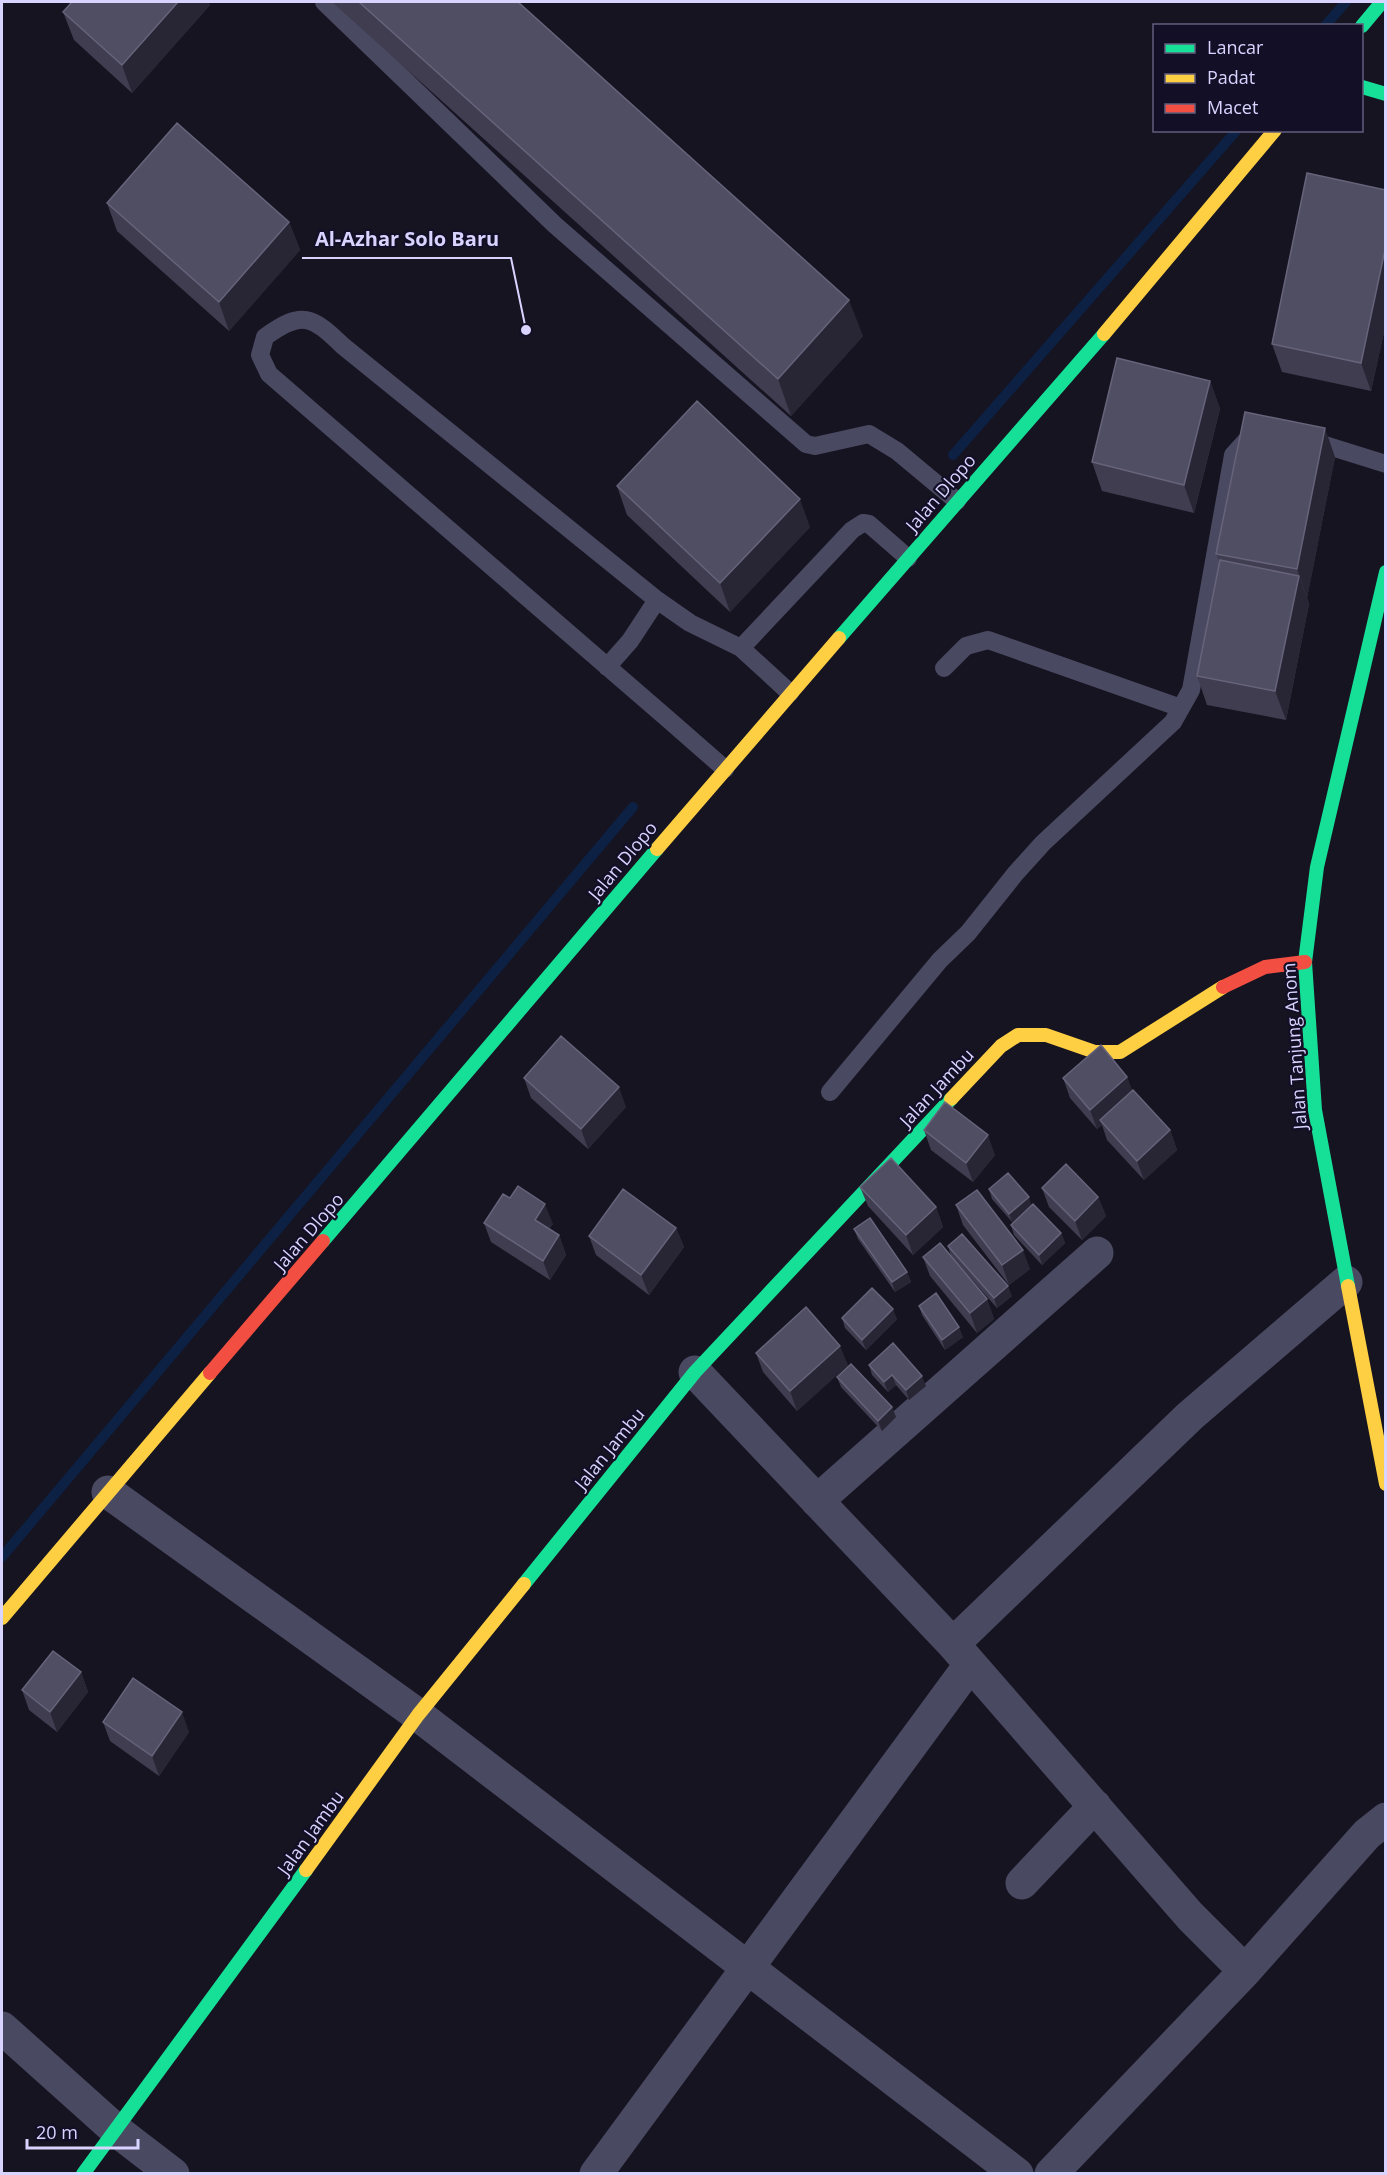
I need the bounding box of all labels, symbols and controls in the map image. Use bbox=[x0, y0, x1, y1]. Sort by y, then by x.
legend bbox=[1153, 24, 1363, 132]
text: Lancar bbox=[1207, 35, 1264, 59]
text: Padat bbox=[1207, 65, 1255, 89]
text: Macet bbox=[1207, 95, 1258, 119]
callout: Al-Azhar Solo Baru bbox=[302, 220, 511, 258]
text: Al-Azhar Solo Baru bbox=[315, 225, 499, 252]
street label: Jalan Dlopo bbox=[899, 448, 981, 538]
street label: Jalan Dlopo bbox=[581, 816, 662, 906]
street label: Jalan Tanjung Anom bbox=[1276, 962, 1312, 1132]
street label: Jalan Jambu bbox=[892, 1043, 979, 1133]
street label: Jalan Dlopo bbox=[267, 1187, 349, 1277]
street label: Jalan Jambu bbox=[568, 1402, 650, 1496]
street label: Jalan Jambu bbox=[270, 1785, 349, 1881]
scale bar bbox=[27, 2112, 138, 2150]
text: 20 m bbox=[36, 2120, 78, 2144]

